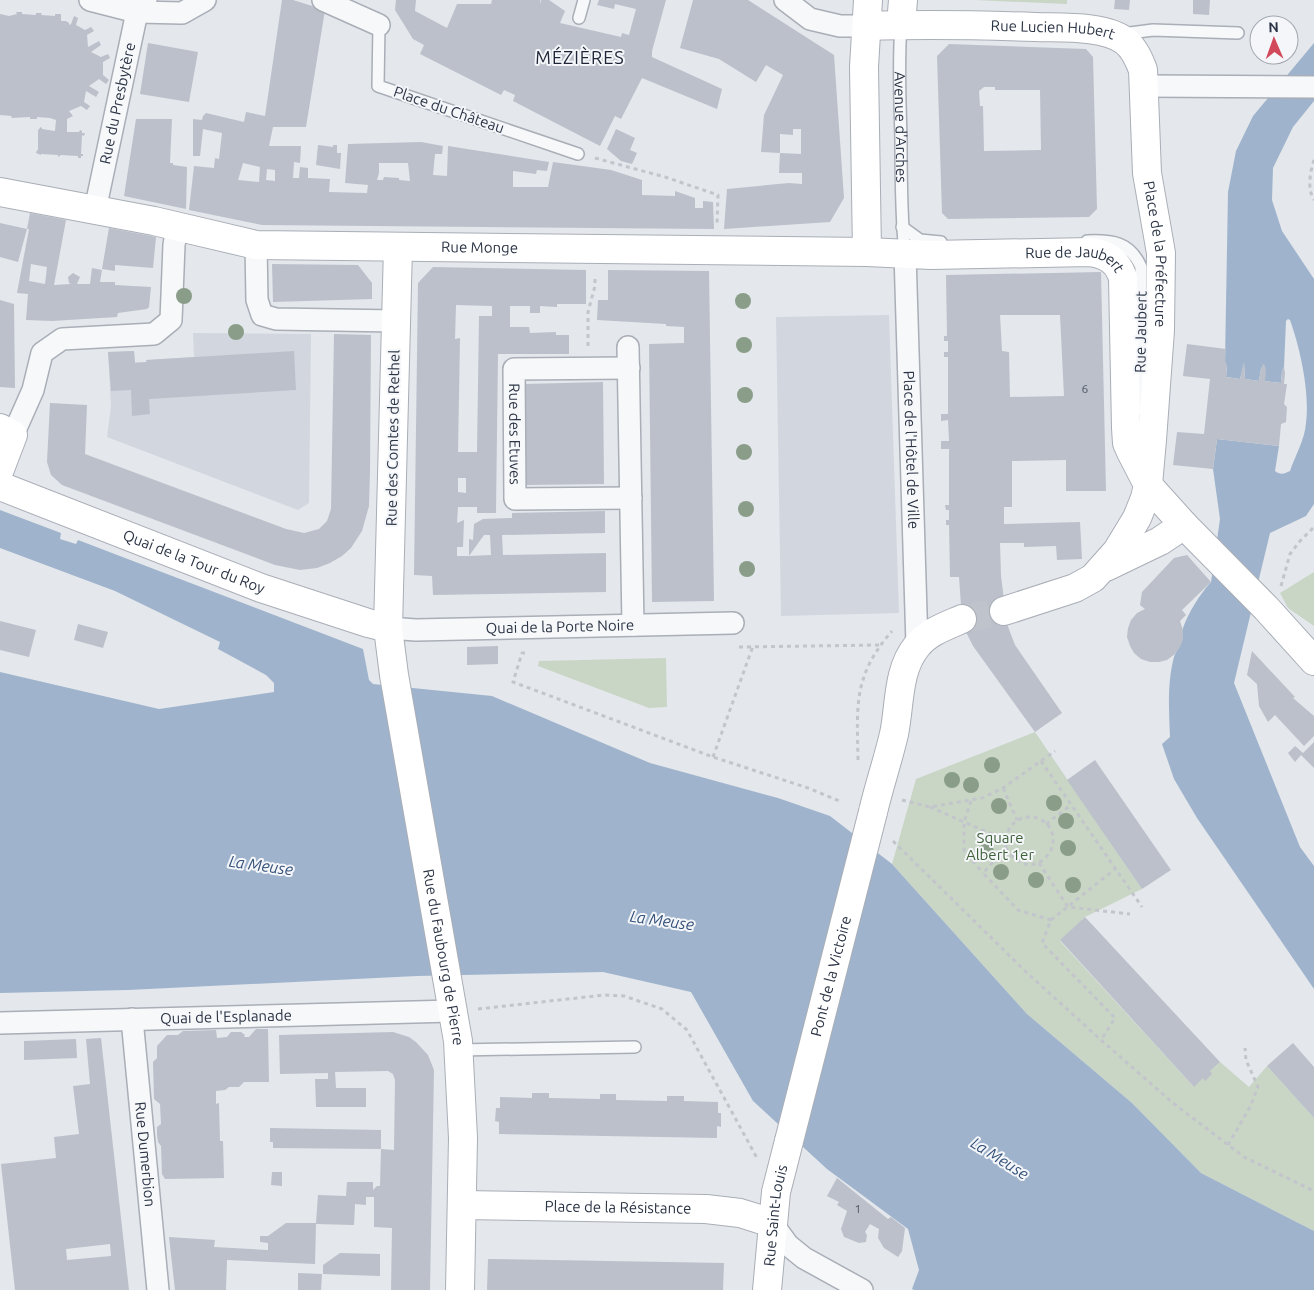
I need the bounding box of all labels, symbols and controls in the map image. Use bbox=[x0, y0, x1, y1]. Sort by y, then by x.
north arrow bbox=[1249, 15, 1299, 65]
street label: Rue Lucien Hubert bbox=[991, 17, 1118, 43]
text: N bbox=[1268, 19, 1279, 35]
street label: Rue du Presbytère bbox=[96, 41, 138, 166]
district label: MÉZIÈRES bbox=[535, 46, 625, 67]
street label: Avenue d'Arches bbox=[891, 71, 910, 183]
street label: Place du Château bbox=[392, 83, 507, 136]
street label: Place de la Préfecture bbox=[1141, 180, 1170, 328]
street label: Rue Monge bbox=[441, 238, 518, 256]
street label: Rue de Jaubert bbox=[1025, 243, 1128, 275]
street label: Rue Jaubert bbox=[1131, 291, 1150, 373]
street label: Rue des Comtes de Rethel bbox=[382, 350, 403, 526]
street label: Place de l'Hôtel de Ville bbox=[901, 370, 922, 529]
house number: 6 bbox=[1082, 382, 1089, 395]
street label: Rue des Etuves bbox=[506, 383, 524, 485]
street label: Quai de la Tour du Roy bbox=[121, 526, 267, 597]
street label: Quai de la Porte Noire bbox=[485, 616, 634, 636]
park label: Square Albert 1er bbox=[966, 829, 1034, 863]
water label: La Meuse bbox=[228, 852, 294, 878]
street label: Rue du Faubourg de Pierre bbox=[420, 867, 467, 1046]
water label: La Meuse bbox=[629, 907, 695, 933]
street label: Pont de la Victoire bbox=[807, 914, 854, 1038]
street label: Quai de l'Esplanade bbox=[160, 1006, 292, 1027]
street label: Rue Dumerbion bbox=[132, 1101, 159, 1208]
water label: La Meuse bbox=[968, 1133, 1032, 1183]
street label: Rue Saint-Louis bbox=[760, 1163, 791, 1267]
street label: Place de la Résistance bbox=[545, 1197, 691, 1217]
house number: 1 bbox=[855, 1202, 861, 1215]

